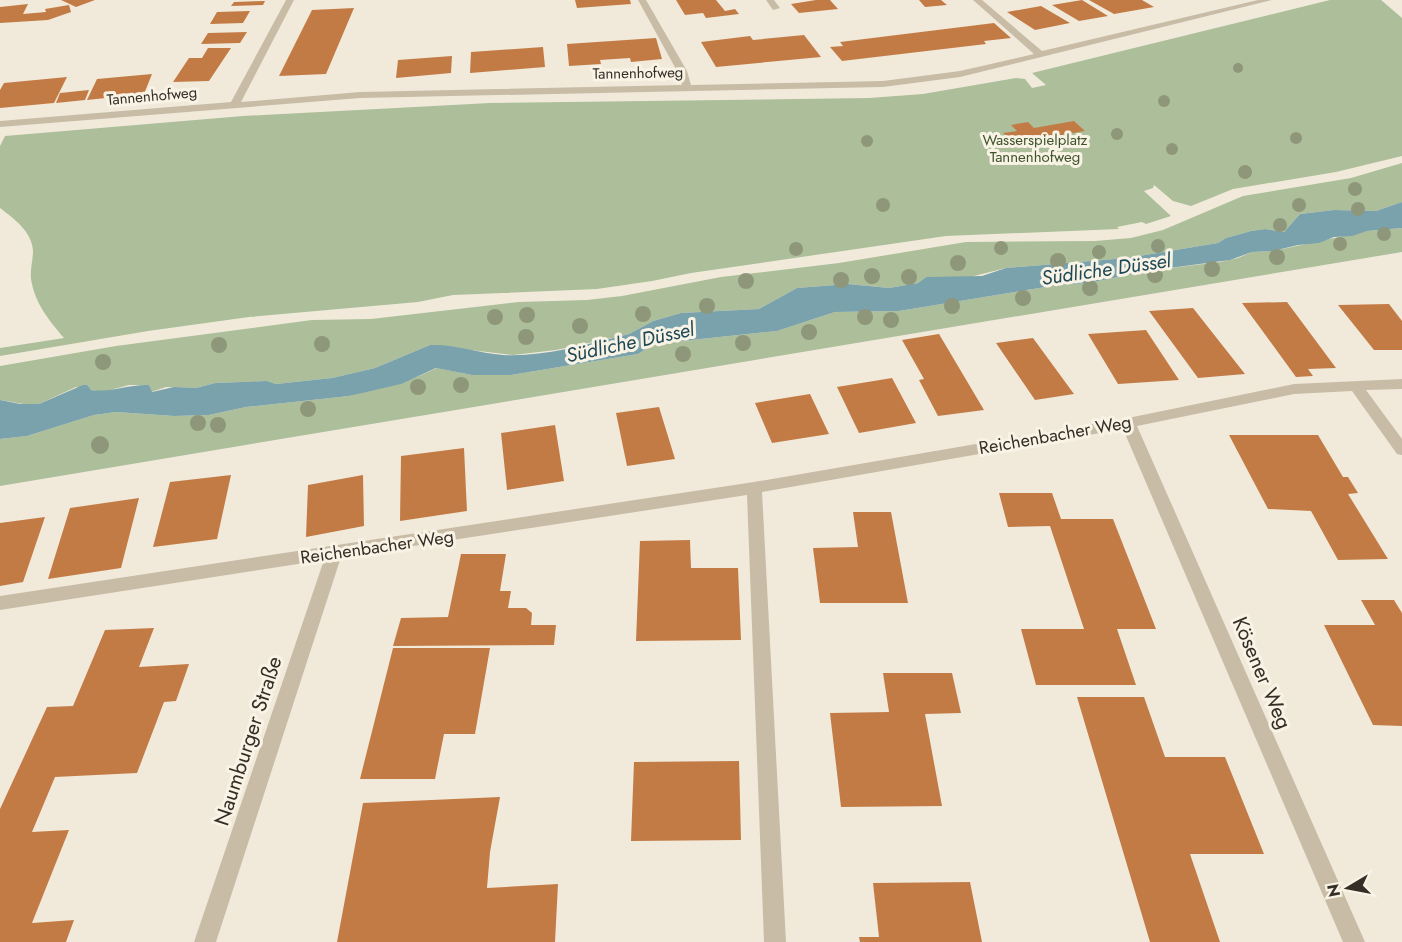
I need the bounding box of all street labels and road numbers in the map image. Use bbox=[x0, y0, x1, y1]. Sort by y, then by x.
street label: Tannenhofweg bbox=[592, 61, 684, 85]
street label: Tannenhofweg bbox=[106, 81, 198, 111]
street label: Reichenbacher Weg bbox=[977, 409, 1133, 461]
street label: Reichenbacher Weg bbox=[299, 523, 455, 571]
street label: Kösener Weg bbox=[1225, 612, 1299, 734]
street label: Naumburger Straße bbox=[206, 652, 290, 830]

